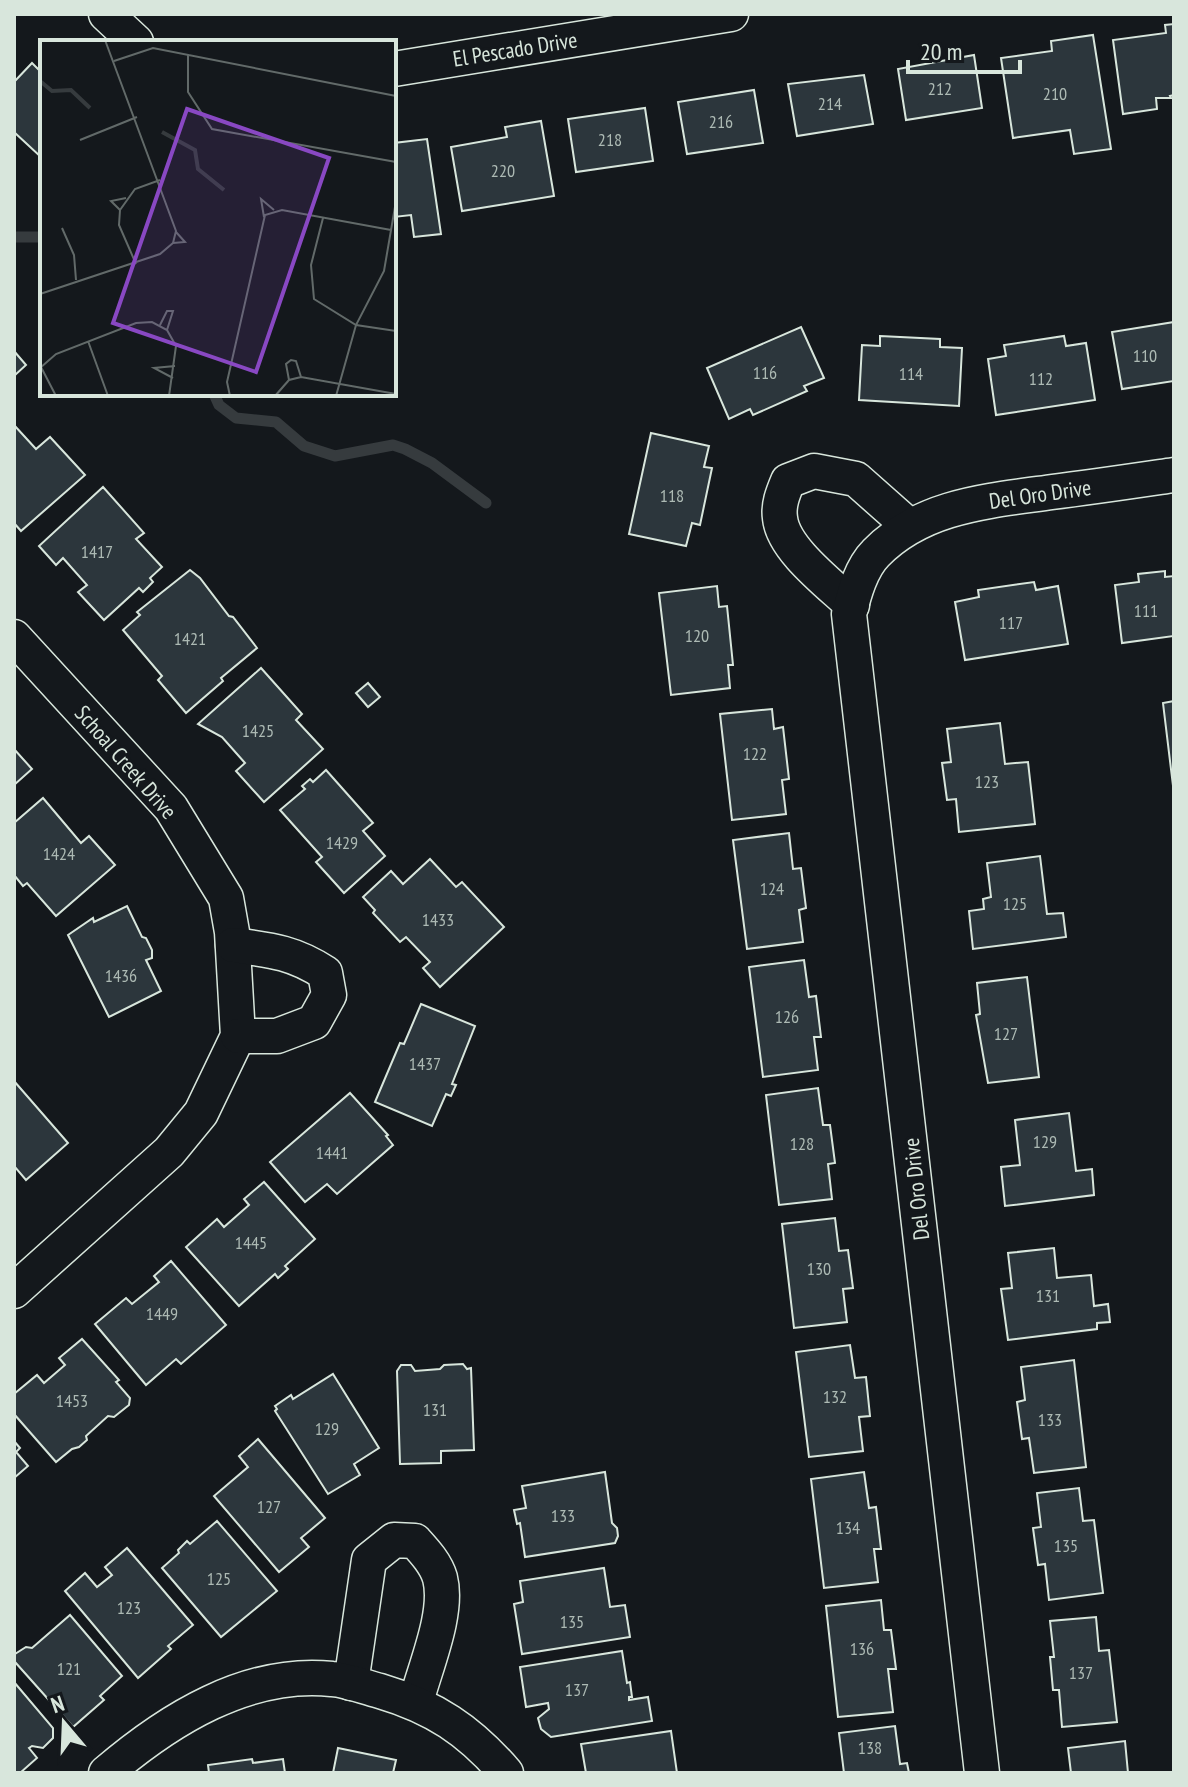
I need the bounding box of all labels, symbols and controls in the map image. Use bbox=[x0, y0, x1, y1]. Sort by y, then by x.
scale bar bbox=[908, 24, 1020, 74]
street label: El Pescado Drive bbox=[451, 25, 579, 73]
text: 20 m bbox=[920, 36, 962, 67]
inset map bbox=[40, 40, 396, 396]
house number: 212 bbox=[928, 77, 952, 100]
house number: 210 bbox=[1043, 82, 1067, 105]
house number: 214 bbox=[818, 92, 842, 115]
house number: 216 bbox=[709, 110, 733, 133]
house number: 218 bbox=[598, 128, 622, 151]
house number: 220 bbox=[491, 159, 515, 182]
house number: 110 bbox=[1133, 344, 1157, 367]
house number: 116 bbox=[753, 361, 777, 384]
house number: 114 bbox=[899, 362, 923, 385]
house number: 112 bbox=[1029, 367, 1053, 390]
street label: Del Oro Drive bbox=[987, 473, 1093, 515]
house number: 118 bbox=[660, 484, 684, 507]
house number: 1417 bbox=[81, 540, 113, 563]
house number: 111 bbox=[1134, 599, 1158, 622]
house number: 117 bbox=[999, 611, 1023, 634]
house number: 120 bbox=[685, 624, 709, 647]
house number: 1421 bbox=[174, 627, 206, 650]
street label: Schoal Creek Drive bbox=[69, 699, 183, 825]
house number: 1425 bbox=[242, 719, 274, 742]
house number: 122 bbox=[743, 742, 767, 765]
house number: 123 bbox=[975, 770, 999, 793]
house number: 1429 bbox=[326, 831, 358, 854]
house number: 1424 bbox=[43, 842, 75, 865]
house number: 124 bbox=[760, 877, 784, 900]
house number: 125 bbox=[1003, 892, 1027, 915]
house number: 1433 bbox=[422, 908, 454, 931]
house number: 1436 bbox=[105, 964, 137, 987]
house number: 126 bbox=[775, 1005, 799, 1028]
house number: 127 bbox=[994, 1022, 1018, 1045]
house number: 1437 bbox=[409, 1052, 441, 1075]
house number: 129 bbox=[1033, 1130, 1057, 1153]
house number: 128 bbox=[790, 1132, 814, 1155]
street label: Del Oro Drive bbox=[897, 1136, 935, 1242]
house number: 1441 bbox=[316, 1141, 348, 1164]
house number: 1445 bbox=[235, 1231, 267, 1254]
house number: 130 bbox=[807, 1257, 831, 1280]
house number: 131 bbox=[1036, 1284, 1060, 1307]
house number: 1449 bbox=[146, 1302, 178, 1325]
house number: 132 bbox=[823, 1385, 847, 1408]
house number: 1453 bbox=[56, 1389, 88, 1412]
house number: 131 bbox=[423, 1398, 447, 1421]
house number: 133 bbox=[1038, 1408, 1062, 1431]
house number: 129 bbox=[315, 1417, 339, 1440]
house number: 127 bbox=[257, 1495, 281, 1518]
house number: 133 bbox=[551, 1504, 575, 1527]
house number: 134 bbox=[836, 1516, 860, 1539]
house number: 135 bbox=[1054, 1534, 1078, 1557]
house number: 125 bbox=[207, 1567, 231, 1590]
house number: 123 bbox=[117, 1596, 141, 1619]
house number: 135 bbox=[560, 1610, 584, 1633]
house number: 136 bbox=[850, 1637, 874, 1660]
house number: 121 bbox=[57, 1657, 81, 1680]
house number: 137 bbox=[1069, 1661, 1093, 1684]
house number: 137 bbox=[565, 1678, 589, 1701]
north arrow bbox=[24, 1683, 104, 1763]
text: N bbox=[47, 1689, 68, 1719]
house number: 138 bbox=[858, 1736, 882, 1759]

